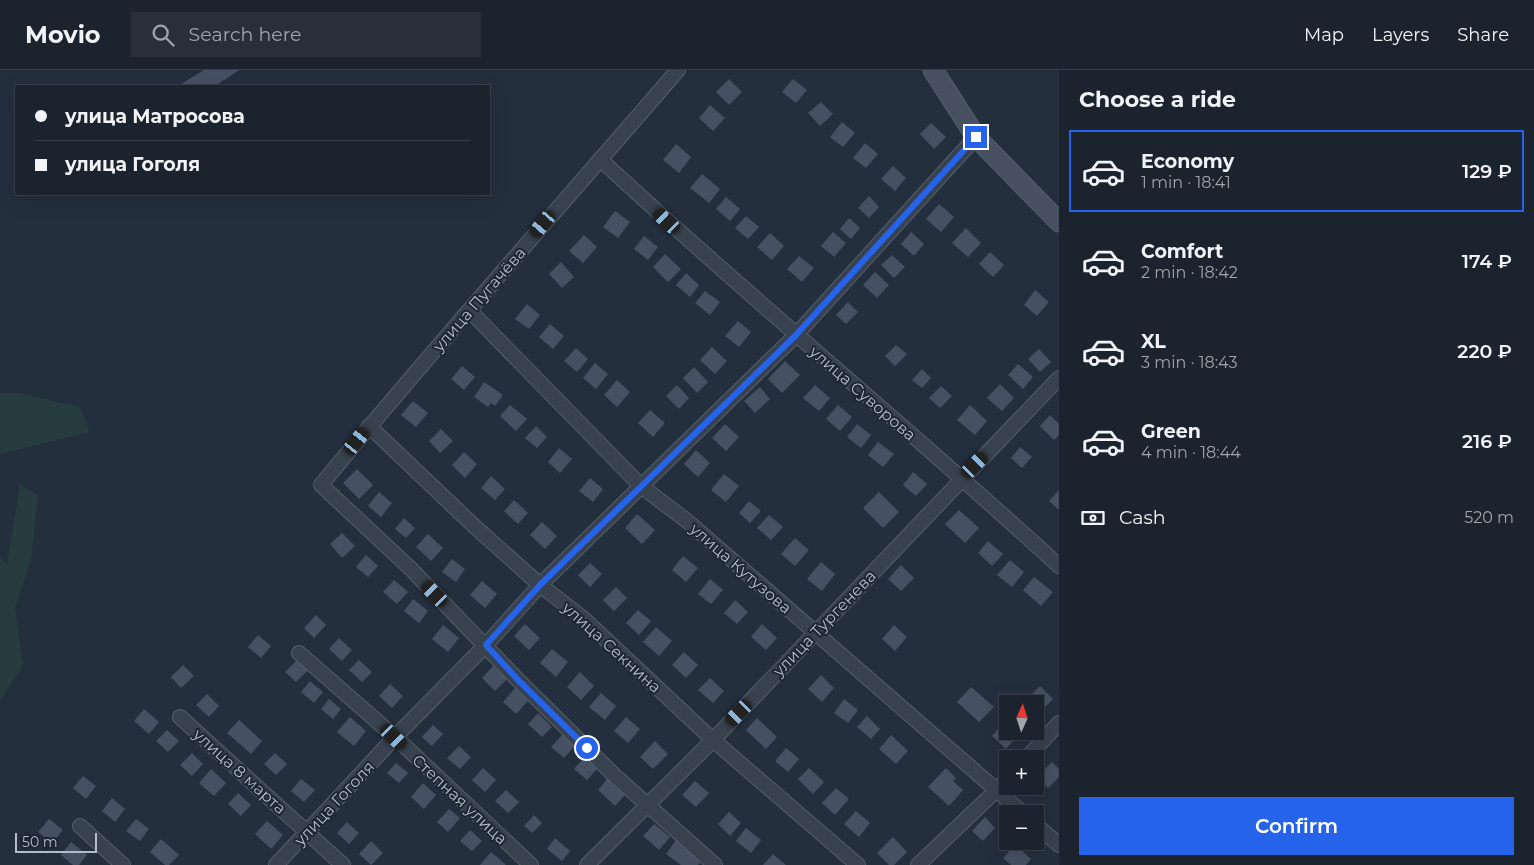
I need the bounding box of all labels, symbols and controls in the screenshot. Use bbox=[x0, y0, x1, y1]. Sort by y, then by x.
search box bbox=[131, 12, 481, 57]
text: Movio bbox=[25, 20, 101, 49]
icon: search bbox=[149, 21, 177, 49]
text: Search here bbox=[189, 23, 302, 46]
text: Map bbox=[1304, 24, 1344, 46]
text: Layers bbox=[1372, 24, 1429, 46]
text: Share bbox=[1457, 24, 1509, 46]
text: Choose a ride bbox=[1079, 86, 1236, 113]
text: улица Матросова bbox=[65, 105, 245, 128]
route end bbox=[965, 126, 987, 148]
icon: car bbox=[1081, 149, 1126, 194]
text: Economy bbox=[1141, 150, 1234, 173]
text: улица Гоголя bbox=[65, 153, 200, 176]
text: 129 ₽ bbox=[1462, 160, 1512, 183]
text: 1 min · 18:41 bbox=[1141, 173, 1231, 192]
car bbox=[650, 205, 683, 237]
car bbox=[527, 208, 558, 240]
icon: car bbox=[1081, 239, 1126, 284]
text: Comfort bbox=[1141, 240, 1223, 263]
street label: улица Пугачёва bbox=[428, 243, 530, 356]
text: 174 ₽ bbox=[1462, 250, 1512, 273]
text: 2 min · 18:42 bbox=[1141, 263, 1238, 282]
icon: car bbox=[1081, 329, 1126, 374]
text: XL bbox=[1141, 330, 1166, 353]
text: 220 ₽ bbox=[1457, 340, 1512, 363]
street label: улица Суворова bbox=[805, 341, 920, 445]
text: 3 min · 18:43 bbox=[1141, 353, 1237, 372]
icon: car bbox=[1081, 419, 1126, 464]
text: Green bbox=[1141, 420, 1201, 443]
car bbox=[341, 425, 372, 457]
text: 216 ₽ bbox=[1462, 430, 1512, 453]
text: 4 min · 18:44 bbox=[1141, 443, 1241, 462]
car bbox=[959, 449, 990, 481]
icon: cash bbox=[1079, 504, 1107, 532]
text: Cash bbox=[1119, 506, 1166, 529]
text: 520 m bbox=[1464, 508, 1514, 527]
street label: улица Кутузова bbox=[685, 519, 795, 618]
street label: улица Тургенева bbox=[768, 566, 880, 681]
car bbox=[419, 578, 450, 610]
street label: улица Секнина bbox=[558, 597, 665, 697]
north arrow bbox=[999, 695, 1044, 740]
map controls bbox=[999, 695, 1044, 850]
car bbox=[723, 697, 754, 729]
car bbox=[377, 721, 410, 753]
street label: улица 8 марта bbox=[189, 724, 290, 818]
route start bbox=[576, 737, 598, 759]
street label: Степная улица bbox=[408, 750, 511, 848]
button: + bbox=[999, 750, 1044, 795]
street label: улица Гоголя bbox=[290, 757, 378, 850]
button: Confirm bbox=[1079, 797, 1514, 855]
button: − bbox=[999, 805, 1044, 850]
scale bar bbox=[15, 830, 98, 853]
text: 50 m bbox=[22, 833, 58, 851]

